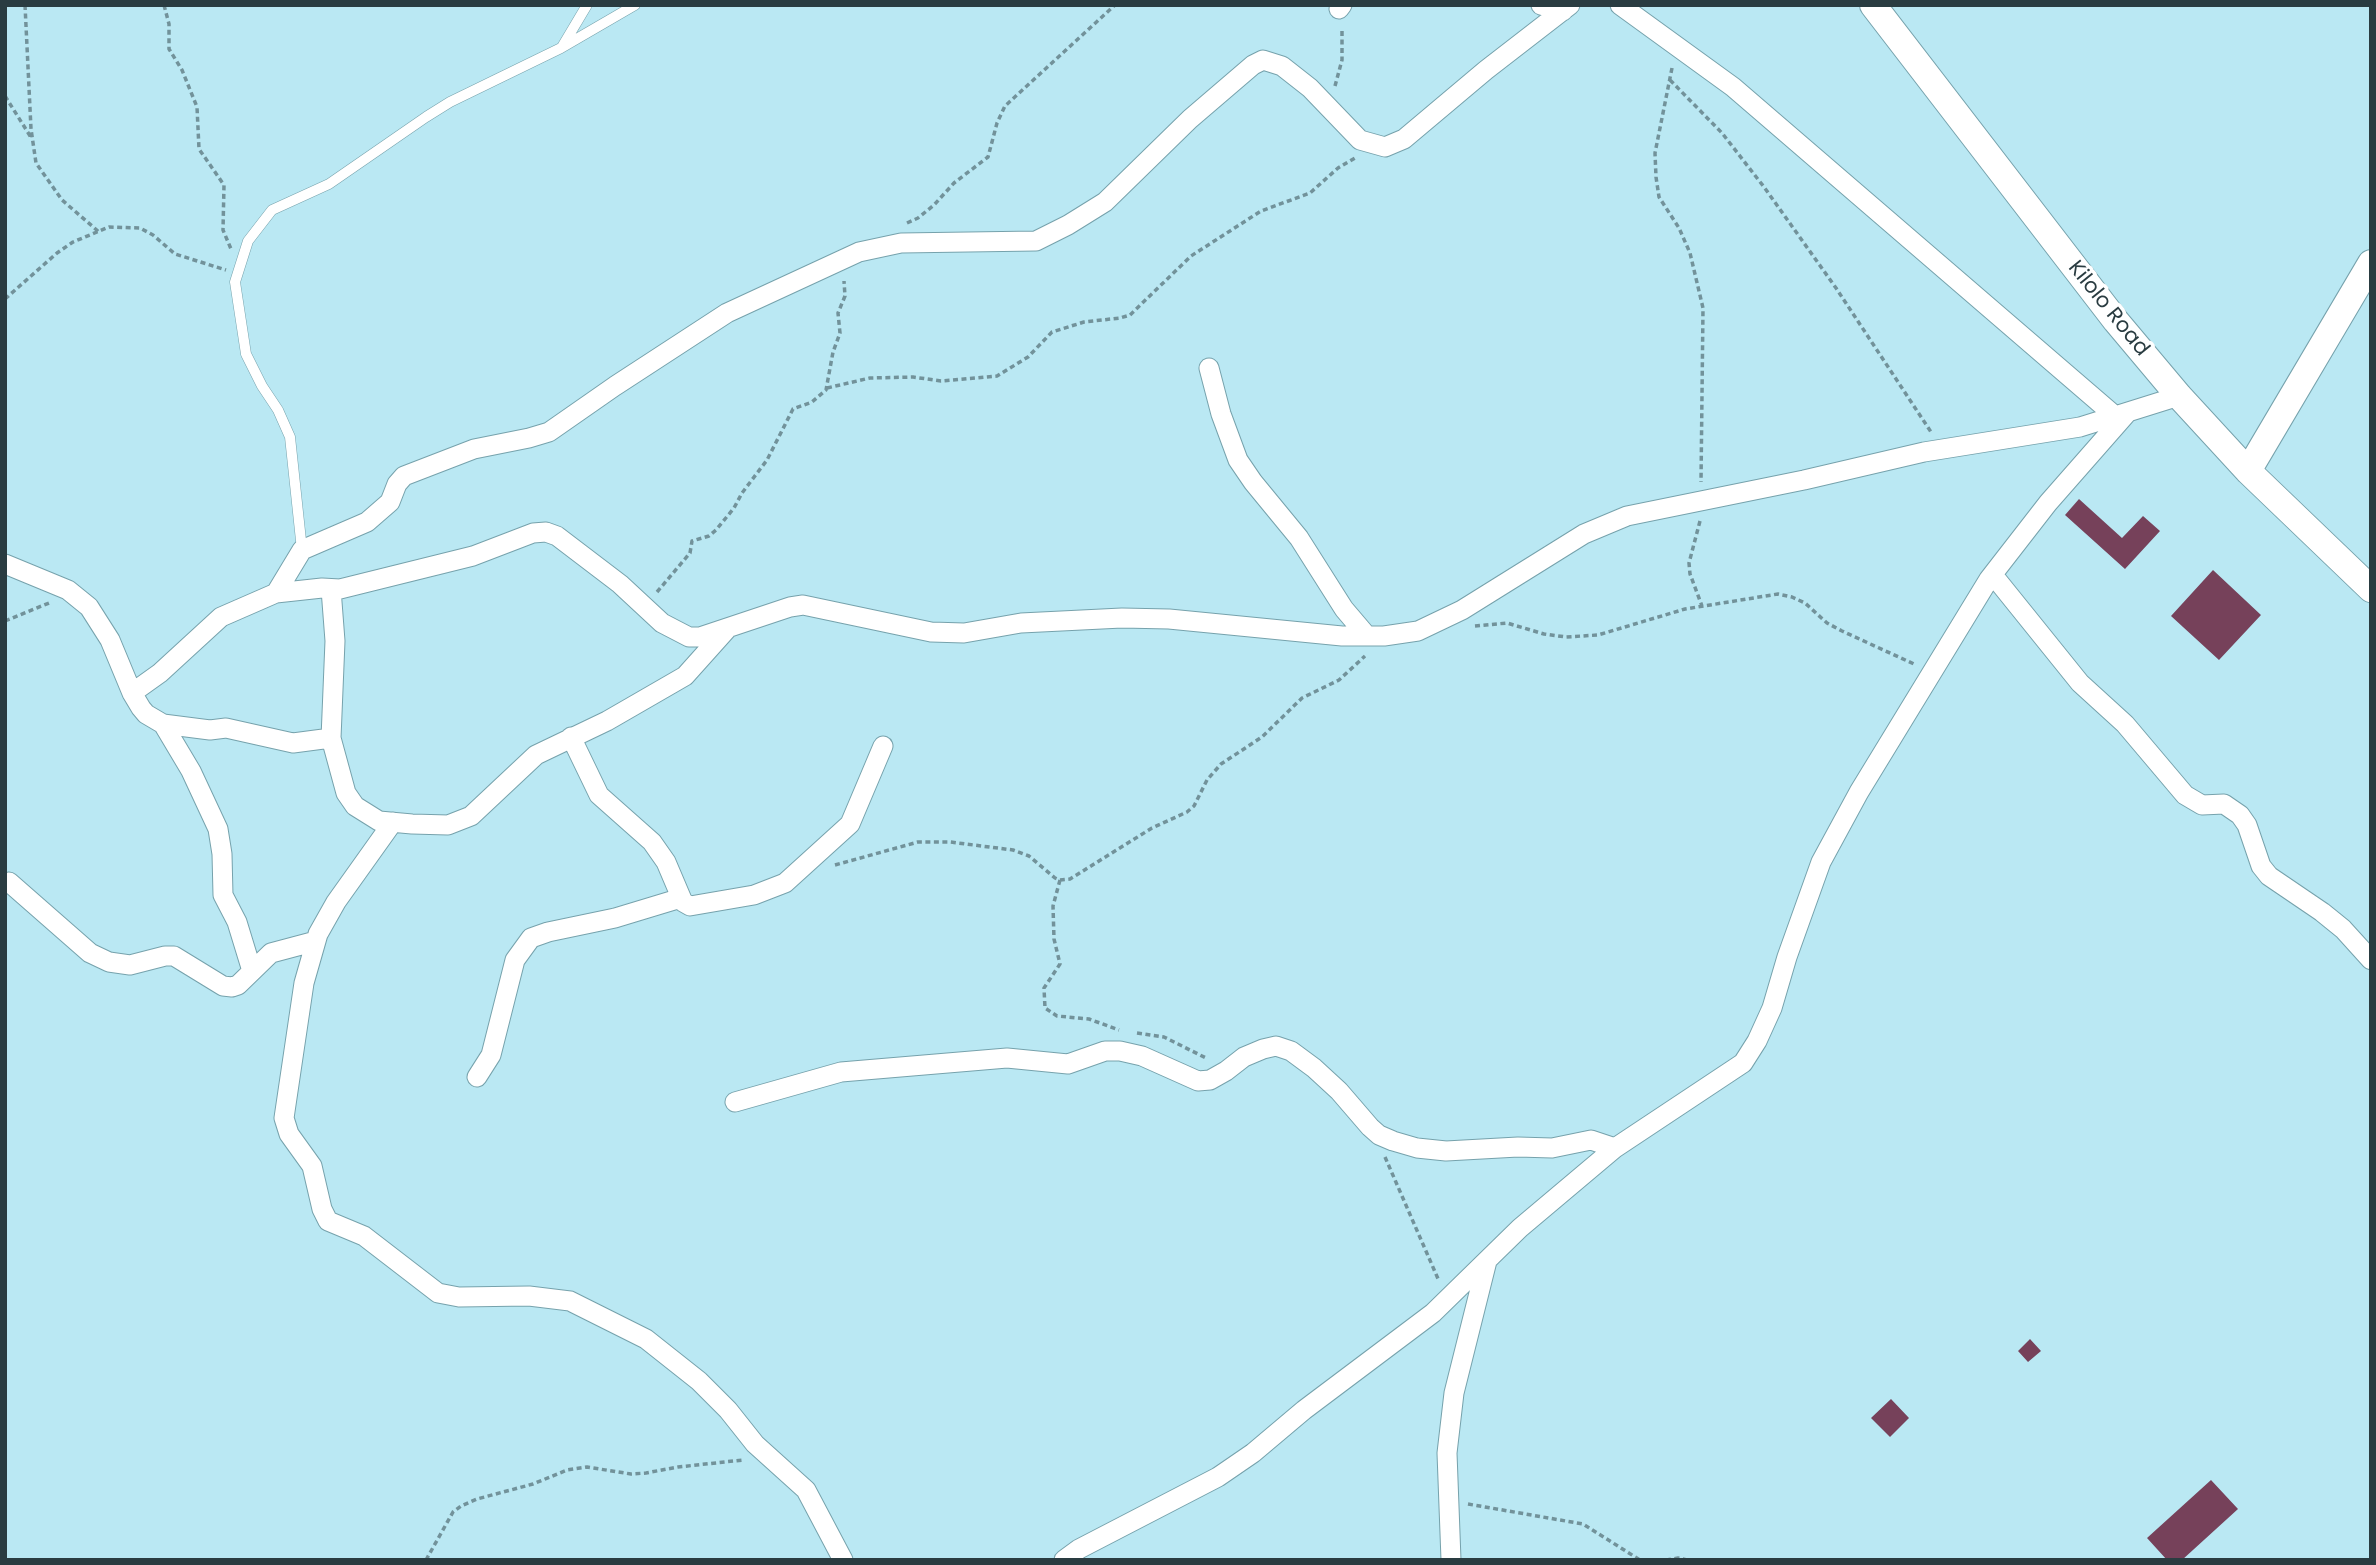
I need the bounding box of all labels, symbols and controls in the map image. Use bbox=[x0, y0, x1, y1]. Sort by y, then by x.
street label: Kilolo Road bbox=[2062, 256, 2154, 362]

